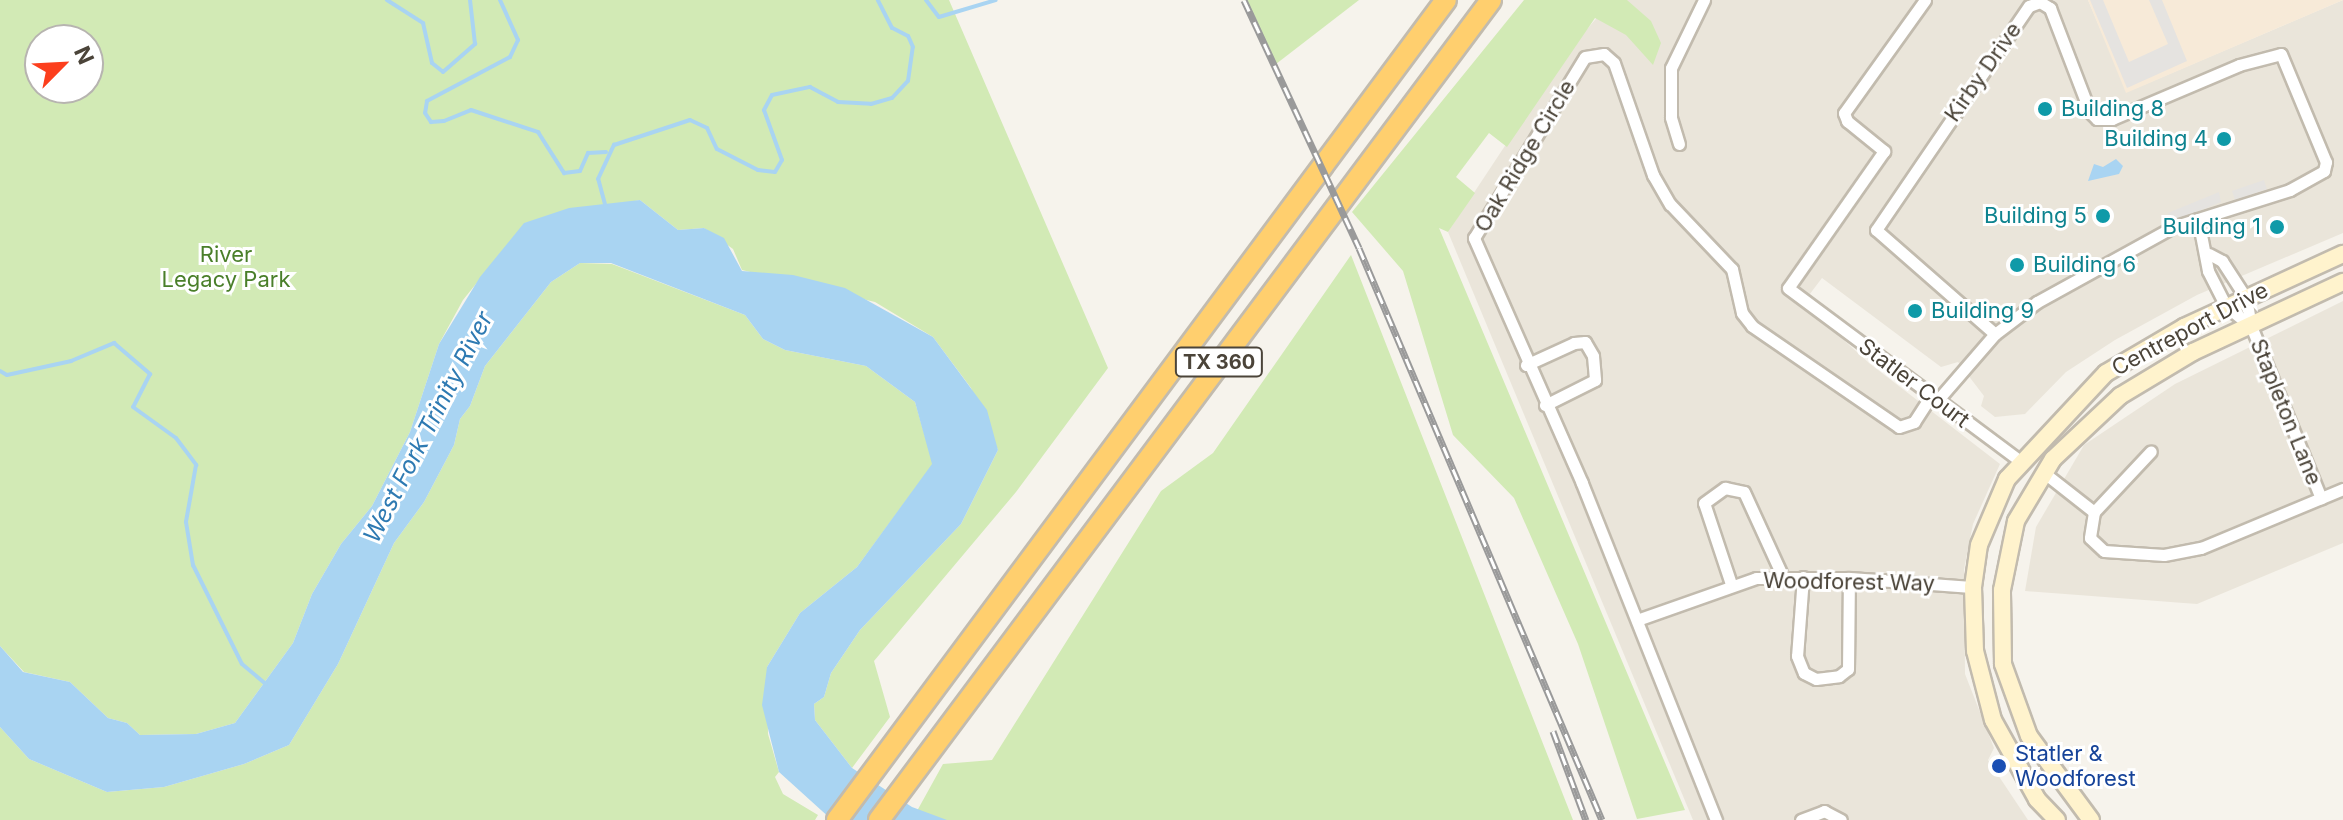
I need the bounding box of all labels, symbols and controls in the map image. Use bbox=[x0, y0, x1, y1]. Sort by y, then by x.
street label: Kirby Drive bbox=[1939, 17, 2027, 127]
north arrow bbox=[24, 24, 104, 104]
text: N bbox=[69, 42, 99, 68]
street label: Oak Ridge Circle bbox=[1469, 75, 1581, 237]
place label: Building 8 bbox=[2061, 96, 2164, 122]
marker: Building 8 bbox=[2036, 100, 2054, 118]
place label: Building 4 bbox=[2104, 126, 2208, 152]
marker: Building 4 bbox=[2215, 130, 2233, 148]
place label: Building 5 bbox=[1984, 203, 2087, 229]
marker: Building 5 bbox=[2094, 207, 2112, 225]
place label: Building 1 bbox=[2163, 214, 2261, 240]
marker: Building 1 bbox=[2268, 218, 2286, 236]
park label: River Legacy Park bbox=[162, 241, 290, 292]
place label: Building 6 bbox=[2033, 252, 2136, 278]
marker: Building 6 bbox=[2008, 256, 2026, 274]
street label: Centreport Drive bbox=[2107, 277, 2273, 381]
place label: Building 9 bbox=[1931, 298, 2034, 324]
marker: Building 9 bbox=[1906, 302, 1924, 320]
water label: West Fork Trinity River bbox=[357, 307, 499, 547]
street label: Statler Court bbox=[1853, 333, 1975, 433]
street label: Stapleton Lane bbox=[2245, 335, 2327, 489]
road number: TX 360 bbox=[1173, 346, 1265, 378]
street label: Woodforest Way bbox=[1763, 567, 1935, 597]
place label: Statler & Woodforest bbox=[2015, 740, 2136, 792]
marker: Statler & Woodforest bbox=[1990, 757, 2008, 775]

